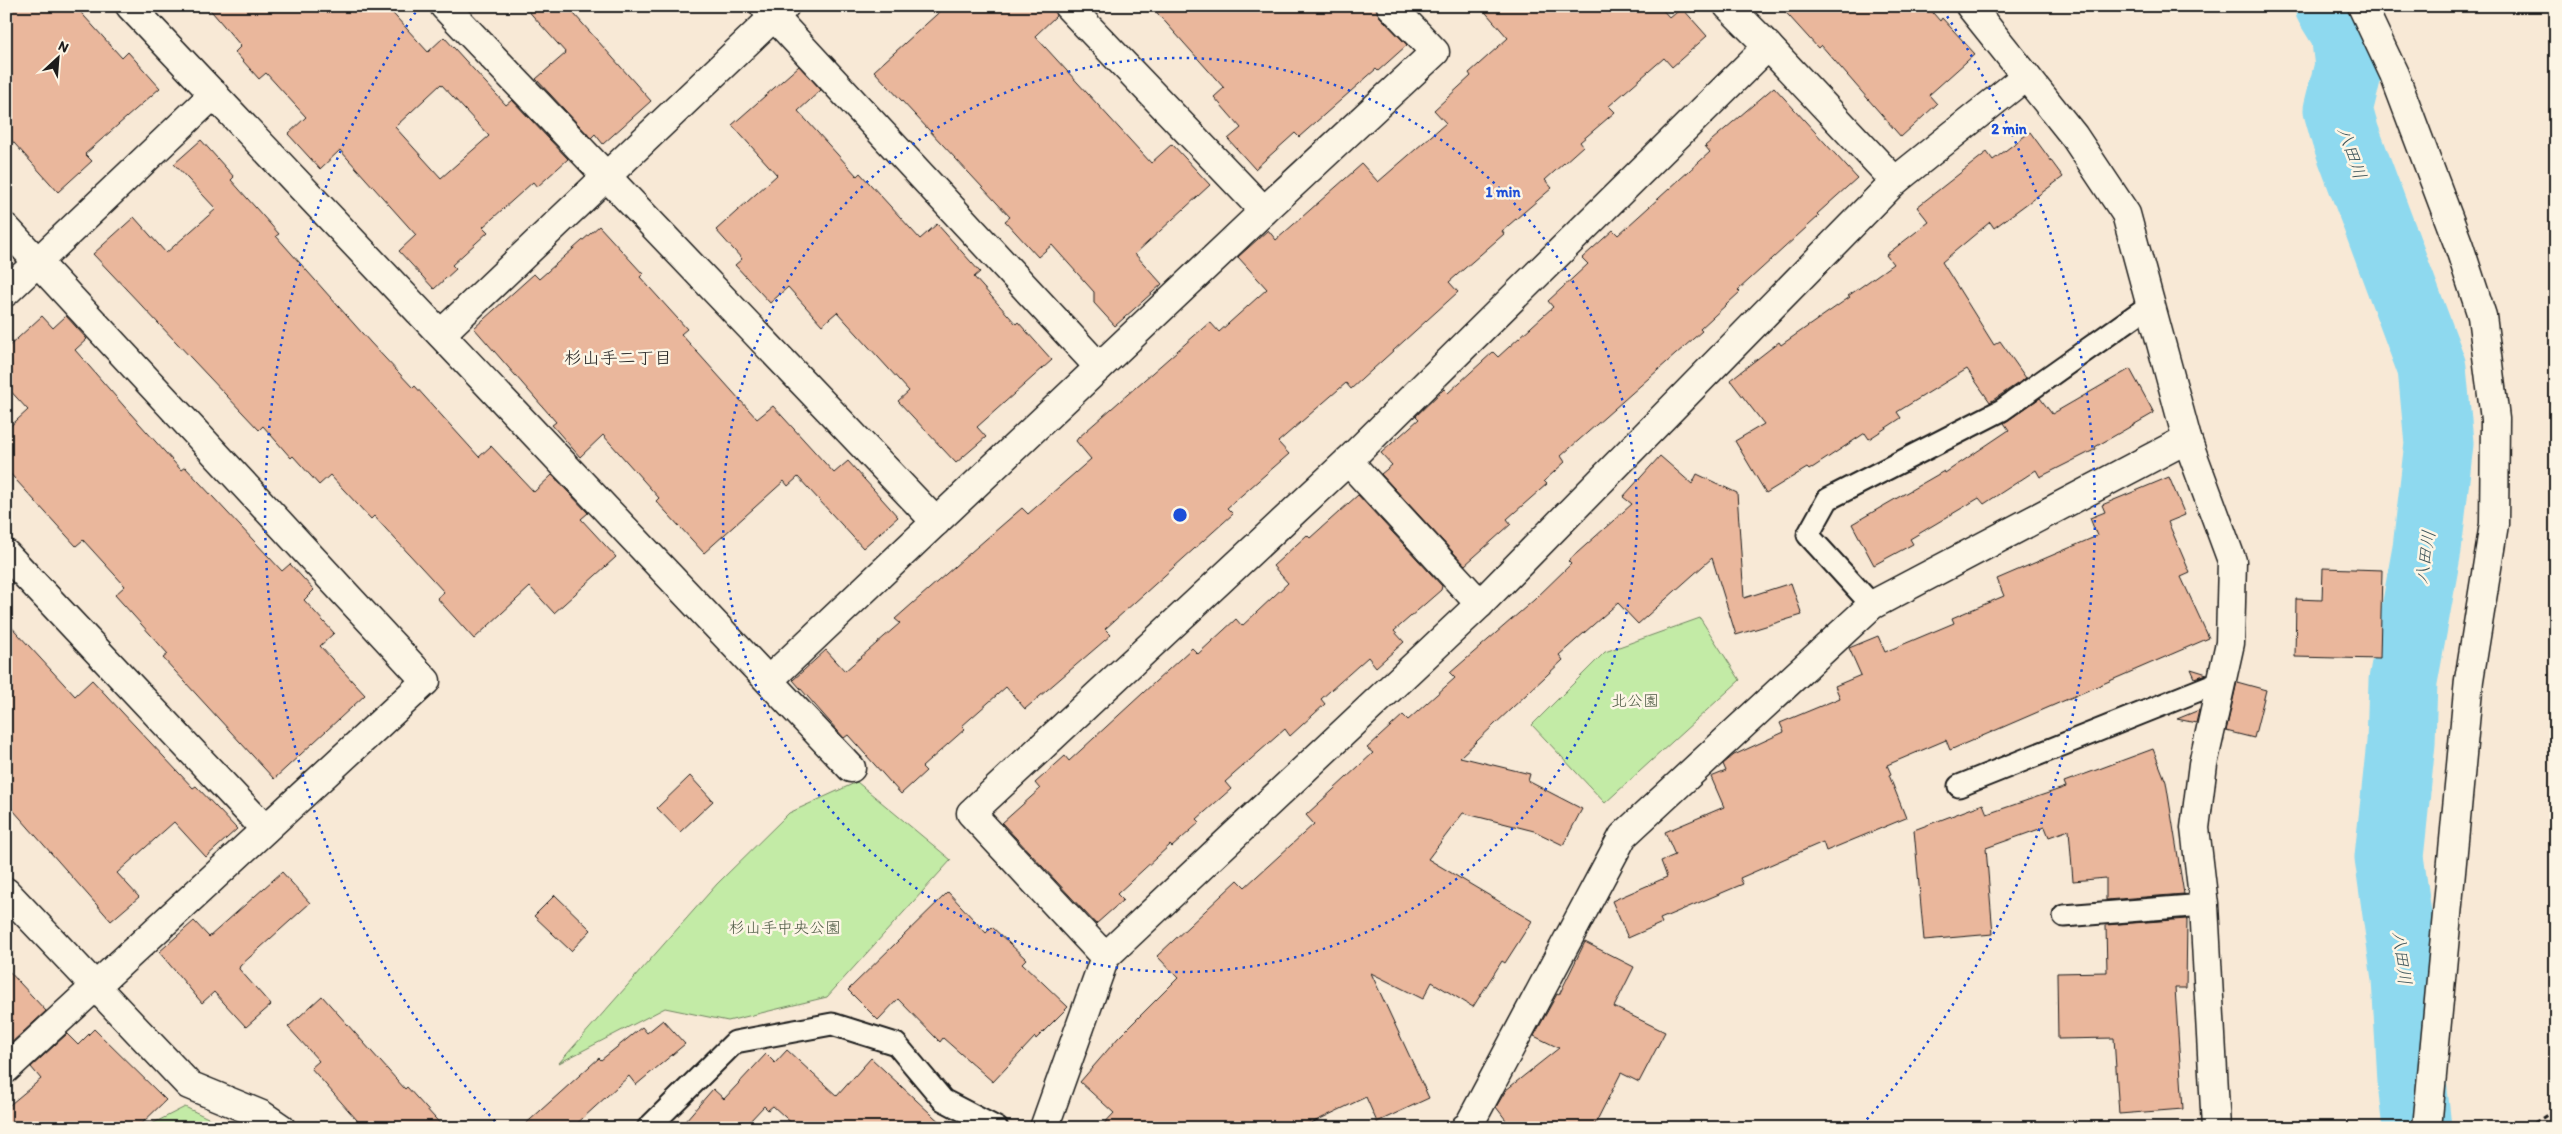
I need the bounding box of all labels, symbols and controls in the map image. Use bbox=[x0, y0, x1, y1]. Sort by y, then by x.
north arrow bbox=[32, 32, 82, 82]
text: N bbox=[56, 37, 71, 56]
text: 2 min bbox=[1991, 120, 2028, 138]
water label: 八田川 bbox=[2333, 124, 2371, 182]
text: 1 min bbox=[1486, 183, 1521, 201]
district label: 杉山手二丁目 bbox=[564, 347, 672, 369]
centre of rings bbox=[1171, 506, 1189, 524]
water label: 八田川 bbox=[2410, 529, 2440, 585]
park label: 北公園 bbox=[1611, 691, 1659, 710]
park label: 杉山手中央公園 bbox=[729, 918, 841, 937]
water label: 八田川 bbox=[2388, 930, 2416, 986]

